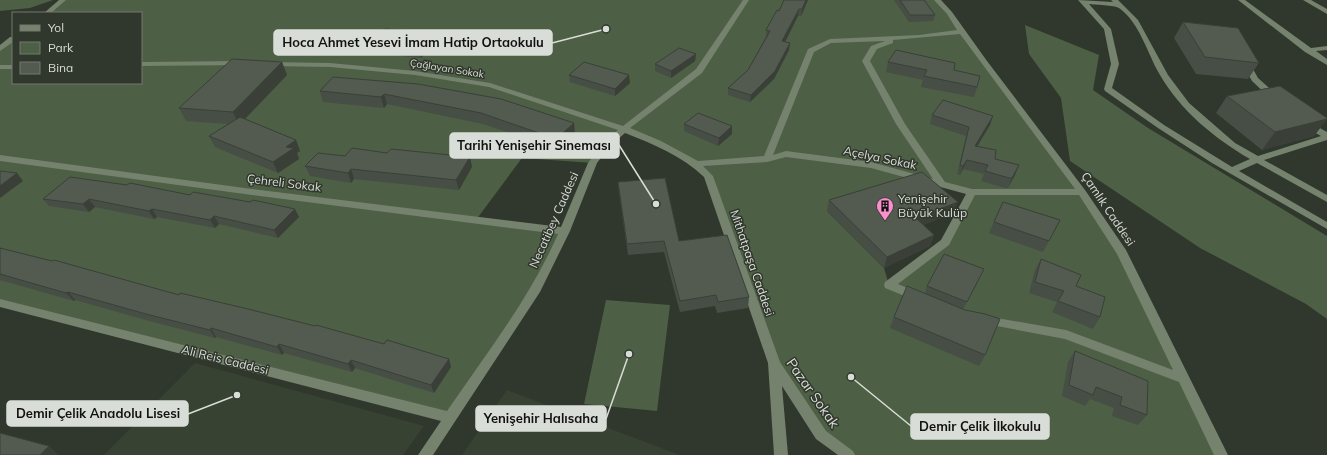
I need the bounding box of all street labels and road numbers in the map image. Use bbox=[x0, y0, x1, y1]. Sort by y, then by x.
street label: Çağlayan Sokak bbox=[409, 56, 486, 81]
street label: Açelya Sokak bbox=[842, 142, 919, 173]
street label: Necatibey Caddesi bbox=[526, 169, 582, 270]
street label: Çamlık Caddesi bbox=[1078, 169, 1139, 249]
street label: Çehreli Sokak bbox=[246, 171, 323, 195]
street label: Mithatpaşa Caddesi bbox=[727, 208, 778, 318]
street label: Ali Reis Caddesi bbox=[180, 341, 270, 378]
street label: Pazar Sokak bbox=[782, 355, 844, 432]

